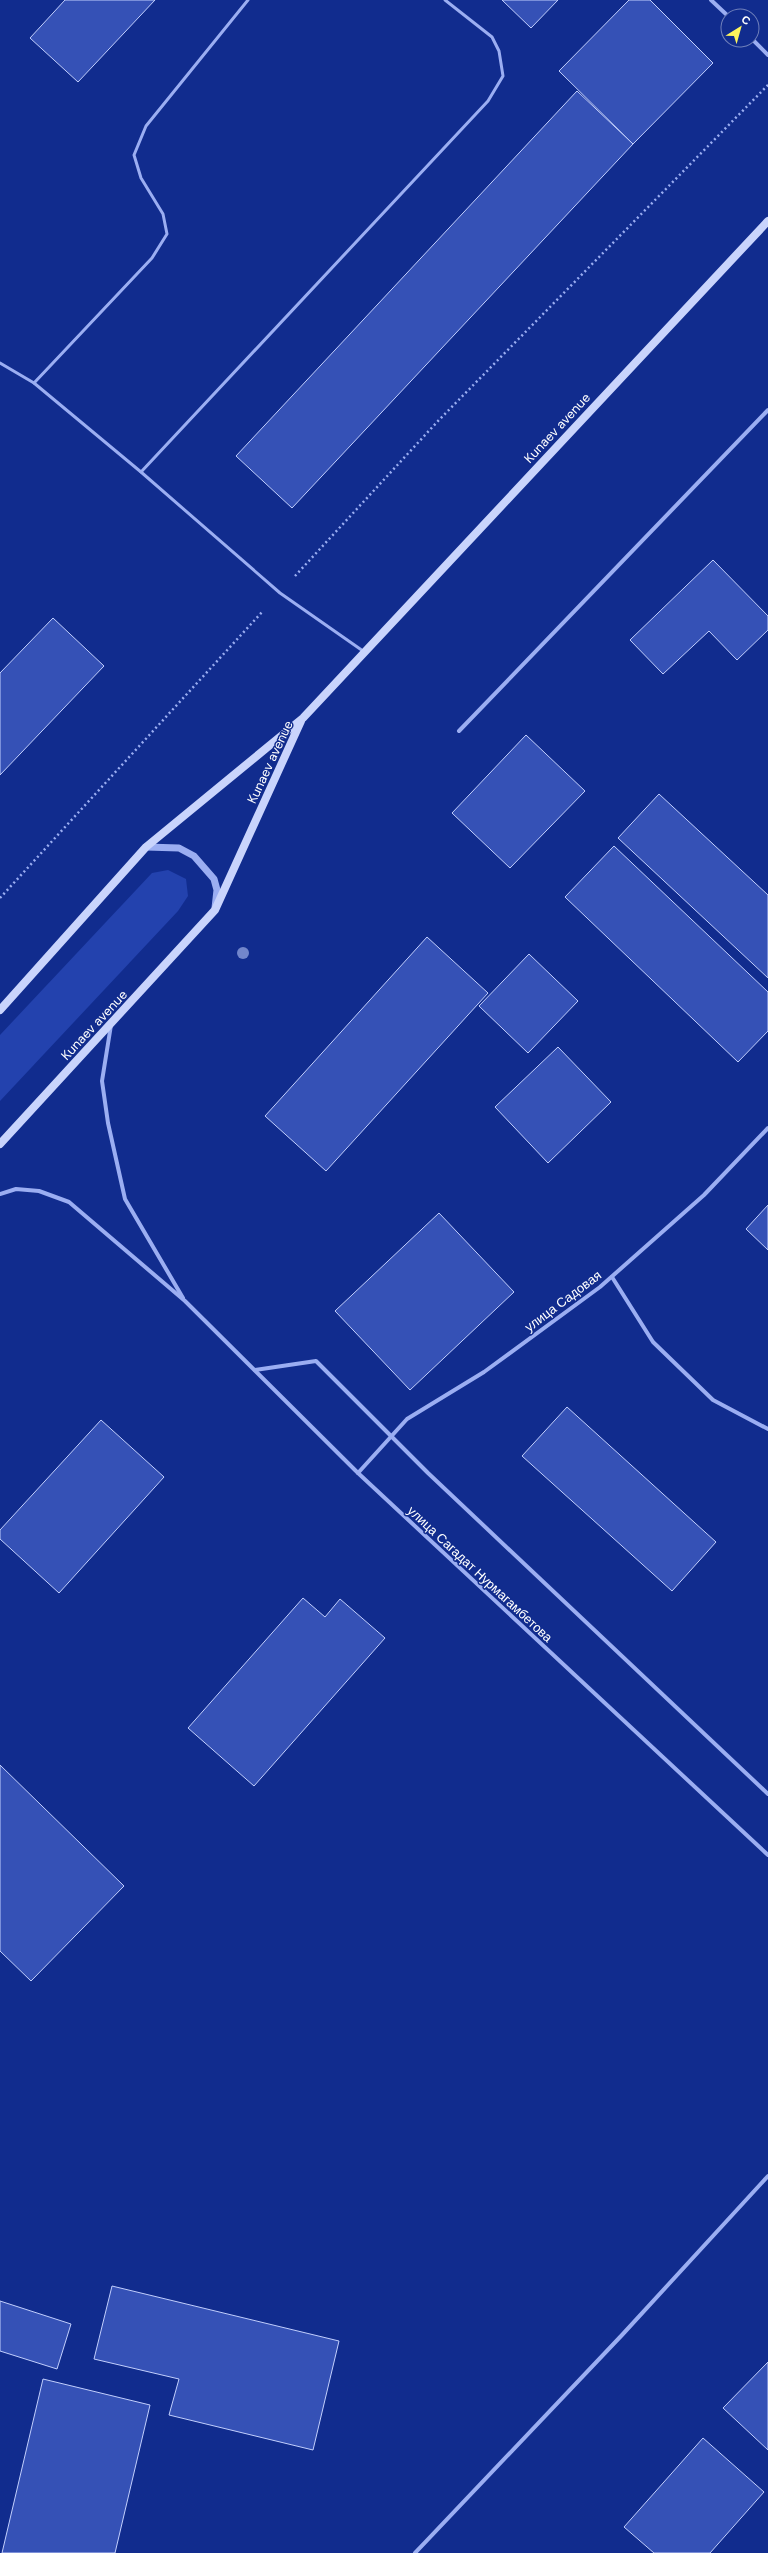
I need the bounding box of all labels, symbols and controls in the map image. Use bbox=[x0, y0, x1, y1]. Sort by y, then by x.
north arrow bbox=[720, 8, 760, 48]
text: С bbox=[739, 12, 753, 28]
street label: Kunaev avenue bbox=[520, 389, 594, 467]
street label: Kunaev avenue bbox=[243, 718, 297, 806]
street label: Kunaev avenue bbox=[57, 986, 131, 1064]
street label: улица Садовая bbox=[521, 1267, 605, 1335]
street label: улица Сагадат Нурмагамбетова bbox=[404, 1502, 557, 1646]

